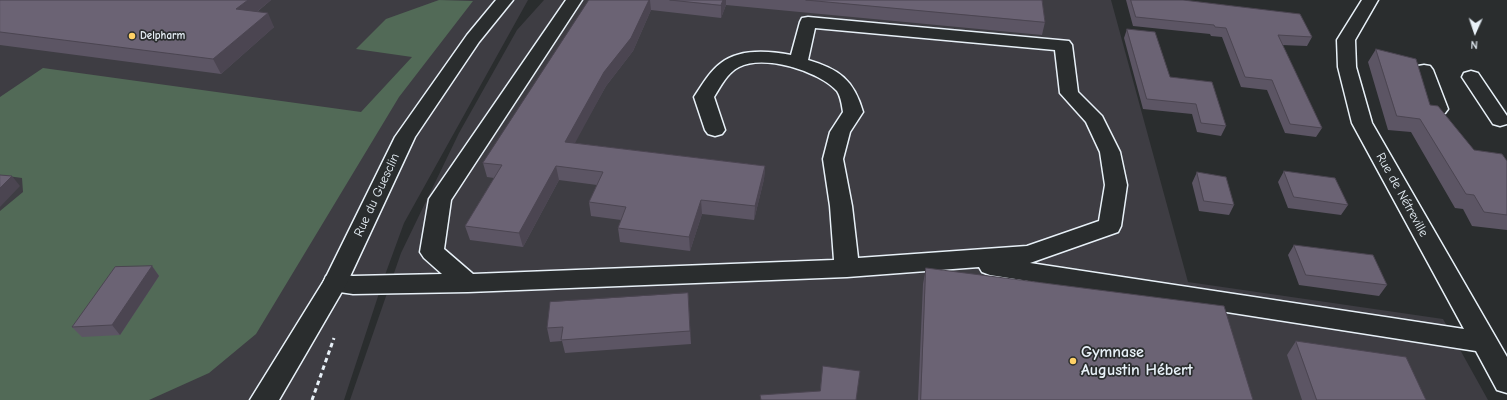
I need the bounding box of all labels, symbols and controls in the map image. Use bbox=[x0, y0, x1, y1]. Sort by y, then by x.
north arrow bbox=[1455, 12, 1495, 52]
place label: Delpharm bbox=[140, 29, 185, 43]
marker: Delpharm bbox=[127, 31, 137, 41]
text: N bbox=[1470, 38, 1478, 51]
street label: Rue de Nétreville bbox=[1372, 150, 1432, 240]
street label: Rue du Guesclin bbox=[351, 151, 403, 239]
place label: Gymnase Augustin Hébert bbox=[1081, 342, 1193, 380]
marker: Gymnase Augustin Hébert bbox=[1068, 356, 1078, 366]

